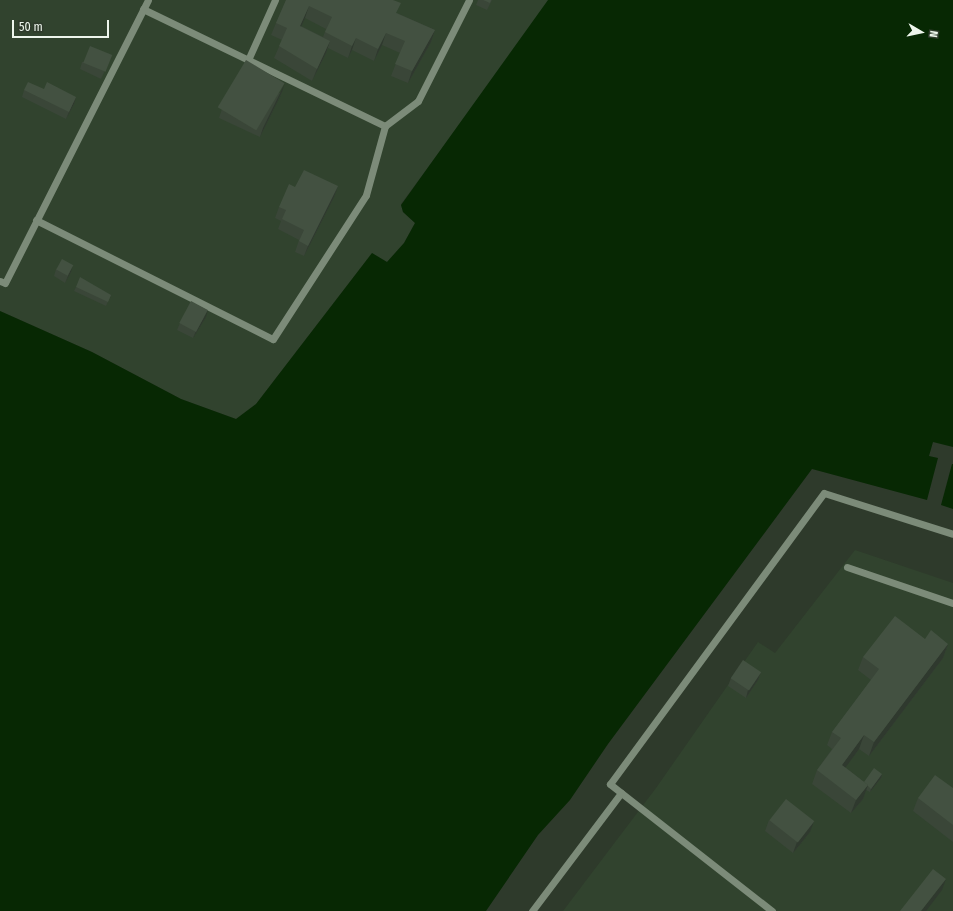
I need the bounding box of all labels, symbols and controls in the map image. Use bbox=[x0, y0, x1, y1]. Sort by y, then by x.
scale bar bbox=[14, 12, 111, 38]
north arrow bbox=[901, 12, 941, 52]
text: 50 m bbox=[19, 20, 43, 34]
text: N bbox=[926, 30, 940, 38]

